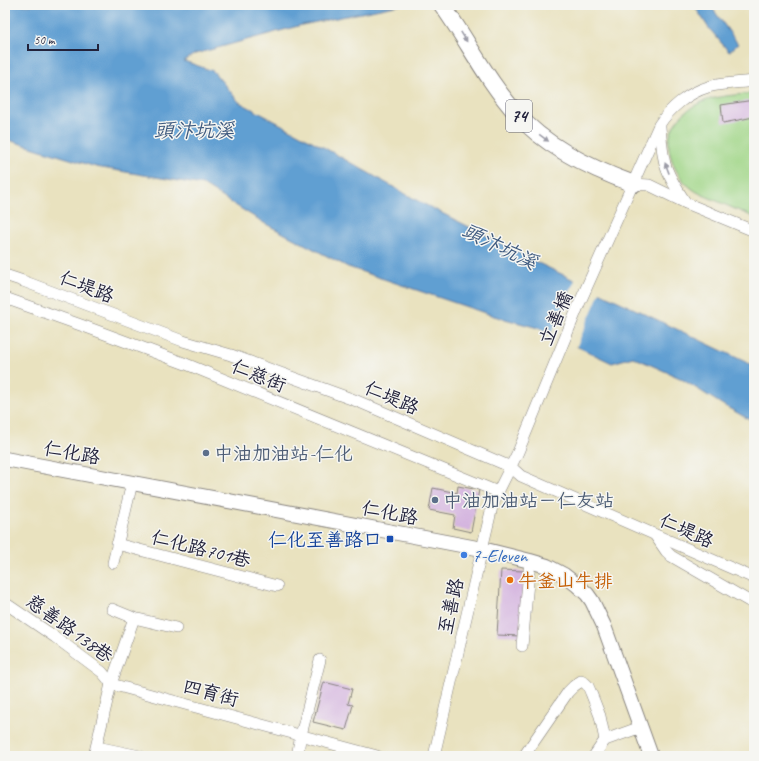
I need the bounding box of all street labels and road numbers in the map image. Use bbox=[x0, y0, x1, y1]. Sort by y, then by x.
road number: 74 bbox=[506, 100, 532, 132]
street label: 仁堤路 bbox=[56, 266, 118, 308]
street label: 立善橋 bbox=[534, 287, 578, 349]
street label: 仁慈街 bbox=[228, 354, 290, 398]
street label: 仁堤路 bbox=[361, 376, 423, 420]
street label: 仁化路 bbox=[42, 436, 102, 470]
street label: 仁化路 bbox=[360, 496, 420, 530]
street label: 仁堤路 bbox=[656, 508, 718, 553]
street label: 仁化路701巷 bbox=[149, 525, 253, 573]
street label: 至善路 bbox=[433, 576, 469, 637]
street label: 慈善路138巷 bbox=[21, 589, 118, 668]
street label: 四育街 bbox=[180, 674, 241, 712]

